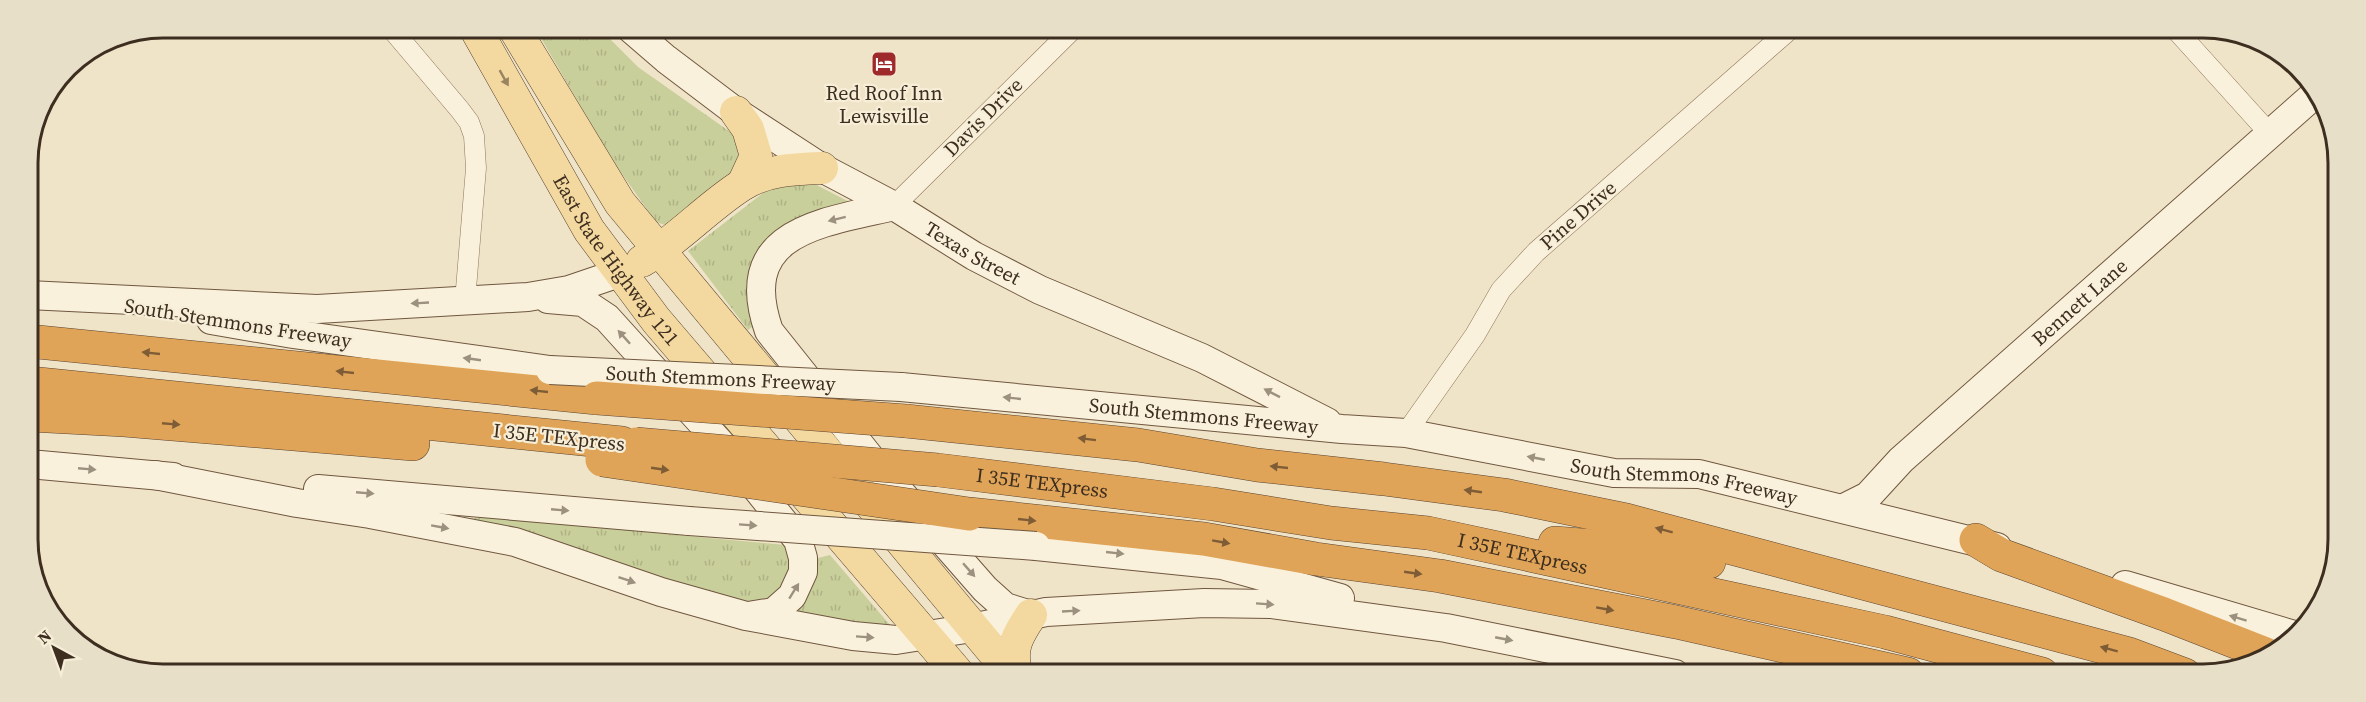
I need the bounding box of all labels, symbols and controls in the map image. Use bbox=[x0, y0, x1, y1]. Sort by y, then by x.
hotel icon: Red Roof Inn Lewisville bbox=[869, 49, 899, 79]
one-way arrow bbox=[499, 70, 509, 87]
street label: Davis Drive bbox=[937, 71, 1029, 163]
place label: Red Roof Inn Lewisville bbox=[825, 79, 943, 130]
street label: East State Highway 121 bbox=[547, 169, 686, 352]
street label: Pine Drive bbox=[1534, 174, 1622, 256]
one-way arrow bbox=[828, 215, 846, 225]
street label: Texas Street bbox=[919, 215, 1026, 292]
street label: Bennett Lane bbox=[2026, 252, 2134, 352]
street label: South Stemmons Freeway bbox=[122, 291, 354, 355]
one-way arrow bbox=[411, 299, 430, 308]
one-way arrow bbox=[618, 330, 631, 345]
one-way arrow bbox=[141, 348, 160, 358]
one-way arrow bbox=[462, 354, 481, 363]
street label: South Stemmons Freeway bbox=[605, 359, 837, 398]
one-way arrow bbox=[336, 367, 355, 377]
one-way arrow bbox=[530, 387, 549, 396]
one-way arrow bbox=[1263, 389, 1280, 398]
street label: South Stemmons Freeway bbox=[1088, 391, 1320, 441]
one-way arrow bbox=[1003, 393, 1022, 403]
street label: I 35E TEXpress bbox=[492, 416, 626, 458]
one-way arrow bbox=[161, 419, 180, 429]
one-way arrow bbox=[1077, 434, 1096, 444]
street label: South Stemmons Freeway bbox=[1568, 451, 1801, 512]
one-way arrow bbox=[1526, 453, 1545, 462]
street label: I 35E TEXpress bbox=[975, 461, 1110, 505]
one-way arrow bbox=[1270, 462, 1289, 472]
one-way arrow bbox=[78, 464, 97, 474]
one-way arrow bbox=[651, 464, 670, 473]
one-way arrow bbox=[1463, 487, 1482, 496]
one-way arrow bbox=[356, 488, 375, 498]
one-way arrow bbox=[550, 505, 569, 514]
one-way arrow bbox=[1017, 516, 1036, 525]
one-way arrow bbox=[738, 520, 757, 530]
one-way arrow bbox=[430, 523, 449, 532]
one-way arrow bbox=[1655, 525, 1673, 535]
street label: I 35E TEXpress bbox=[1455, 526, 1590, 581]
one-way arrow bbox=[1211, 538, 1230, 547]
one-way arrow bbox=[1106, 548, 1125, 558]
one-way arrow bbox=[962, 562, 975, 577]
one-way arrow bbox=[1404, 568, 1423, 577]
one-way arrow bbox=[618, 576, 636, 586]
one-way arrow bbox=[789, 583, 800, 599]
one-way arrow bbox=[1256, 599, 1275, 608]
one-way arrow bbox=[1595, 605, 1614, 614]
one-way arrow bbox=[1061, 606, 1080, 615]
one-way arrow bbox=[2229, 613, 2247, 622]
north arrow bbox=[24, 618, 84, 678]
text: N bbox=[33, 624, 56, 649]
one-way arrow bbox=[856, 633, 875, 642]
one-way arrow bbox=[1494, 635, 1513, 644]
one-way arrow bbox=[2100, 644, 2118, 653]

